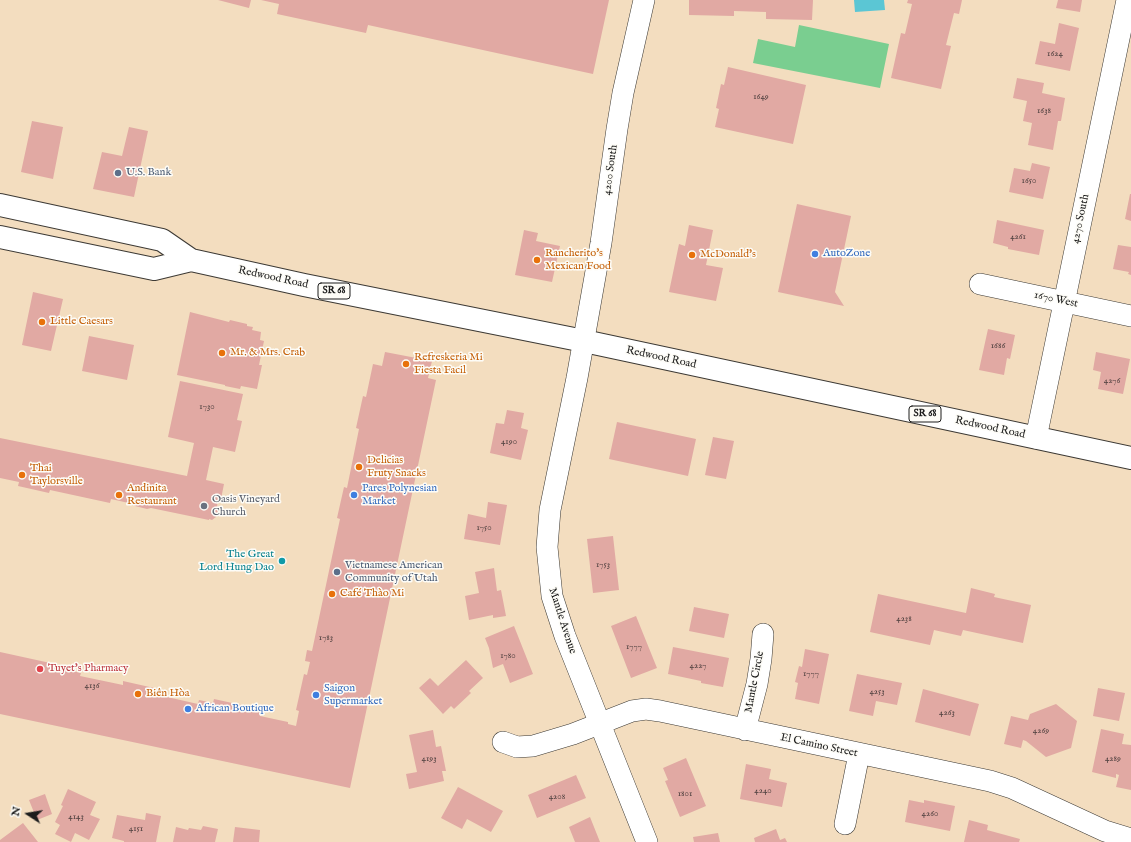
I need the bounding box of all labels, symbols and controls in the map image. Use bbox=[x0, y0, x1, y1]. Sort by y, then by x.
house number: 1624 bbox=[1047, 49, 1063, 59]
house number: 1649 bbox=[753, 92, 769, 102]
house number: 1638 bbox=[1037, 106, 1051, 116]
street label: 4200 South bbox=[601, 144, 621, 196]
place label: U.S. Bank bbox=[126, 166, 171, 180]
marker: U.S. Bank bbox=[113, 168, 123, 178]
house number: 1650 bbox=[1022, 176, 1036, 186]
street label: 4270 South bbox=[1069, 193, 1093, 245]
house number: 4261 bbox=[1010, 232, 1026, 242]
place label: Rancherito's Mexican Food bbox=[545, 247, 611, 273]
place label: AutoZone bbox=[823, 247, 870, 261]
place label: McDonald's bbox=[700, 248, 756, 262]
marker: AutoZone bbox=[810, 249, 820, 259]
marker: McDonald's bbox=[687, 250, 697, 260]
marker: Rancherito's Mexican Food bbox=[532, 255, 542, 265]
street label: Redwood Road bbox=[237, 264, 309, 292]
road number: SR 68 bbox=[318, 283, 350, 299]
street label: 1670 West bbox=[1033, 289, 1079, 311]
place label: Little Caesars bbox=[50, 315, 113, 329]
marker: Little Caesars bbox=[37, 317, 47, 327]
house number: 1686 bbox=[991, 341, 1005, 351]
street label: Redwood Road bbox=[625, 344, 697, 372]
place label: Mr. & Mrs. Crab bbox=[230, 346, 305, 360]
marker: Mr. & Mrs. Crab bbox=[217, 348, 227, 358]
place label: Refreskeria Mi Fiesta Facil bbox=[414, 351, 483, 377]
marker: Refreskeria Mi Fiesta Facil bbox=[401, 359, 411, 369]
house number: 4276 bbox=[1104, 376, 1120, 386]
house number: 1730 bbox=[199, 402, 215, 412]
road number: SR 68 bbox=[909, 406, 941, 422]
street label: Redwood Road bbox=[954, 414, 1026, 442]
house number: 4190 bbox=[501, 437, 517, 447]
place label: Delicias Fruty Snacks bbox=[367, 454, 426, 480]
place label: Thai Taylorsville bbox=[30, 462, 83, 488]
marker: Delicias Fruty Snacks bbox=[354, 462, 364, 472]
marker: Thai Taylorsville bbox=[17, 470, 27, 480]
place label: Andinita Restaurant bbox=[127, 482, 177, 508]
place label: Pares Polynesian Market bbox=[362, 482, 437, 508]
marker: Andinita Restaurant bbox=[114, 490, 124, 500]
marker: Pares Polynesian Market bbox=[349, 490, 359, 500]
place label: Oasis Vineyard Church bbox=[212, 493, 280, 519]
marker: Oasis Vineyard Church bbox=[199, 501, 209, 511]
house number: 1750 bbox=[476, 523, 492, 533]
place label: The Great Lord Hung Dao bbox=[199, 548, 274, 574]
marker: The Great Lord Hung Dao bbox=[277, 556, 287, 566]
place label: Vietnamese American Community of Utah bbox=[345, 559, 443, 585]
house number: 1753 bbox=[596, 560, 610, 570]
marker: Vietnamese American Community of Utah bbox=[332, 567, 342, 577]
street label: Mantle Avenue bbox=[545, 586, 579, 656]
place label: Café Thào Mi bbox=[340, 587, 404, 601]
marker: Café Thào Mi bbox=[327, 589, 337, 599]
house number: 4238 bbox=[896, 614, 912, 624]
house number: 1783 bbox=[319, 633, 333, 643]
house number: 1777 bbox=[626, 642, 642, 652]
street label: Mantle Circle bbox=[743, 650, 767, 714]
house number: 1780 bbox=[500, 651, 516, 661]
house number: 4227 bbox=[690, 661, 706, 671]
place label: Tuyet's Pharmacy bbox=[48, 662, 128, 676]
marker: Tuyet's Pharmacy bbox=[35, 664, 45, 674]
house number: 1777 bbox=[803, 669, 819, 679]
house number: 4136 bbox=[85, 681, 99, 691]
place label: Saigon Supermarket bbox=[324, 682, 382, 708]
place label: Biên Hòa bbox=[146, 687, 189, 701]
house number: 4253 bbox=[869, 687, 885, 697]
marker: Biên Hòa bbox=[133, 689, 143, 699]
marker: Saigon Supermarket bbox=[311, 690, 321, 700]
place label: African Boutique bbox=[196, 702, 274, 716]
marker: African Boutique bbox=[183, 704, 193, 714]
house number: 4263 bbox=[939, 708, 955, 718]
house number: 4269 bbox=[1033, 726, 1049, 736]
street label: El Camino Street bbox=[779, 731, 859, 761]
house number: 4193 bbox=[421, 754, 437, 764]
house number: 4289 bbox=[1105, 754, 1121, 764]
house number: 4240 bbox=[754, 786, 772, 796]
house number: 1801 bbox=[678, 789, 692, 799]
house number: 4208 bbox=[549, 792, 565, 802]
north arrow bbox=[8, 794, 48, 834]
text: N bbox=[8, 805, 24, 818]
house number: 4260 bbox=[922, 809, 938, 819]
house number: 4143 bbox=[68, 812, 84, 822]
house number: 4151 bbox=[129, 824, 143, 834]

